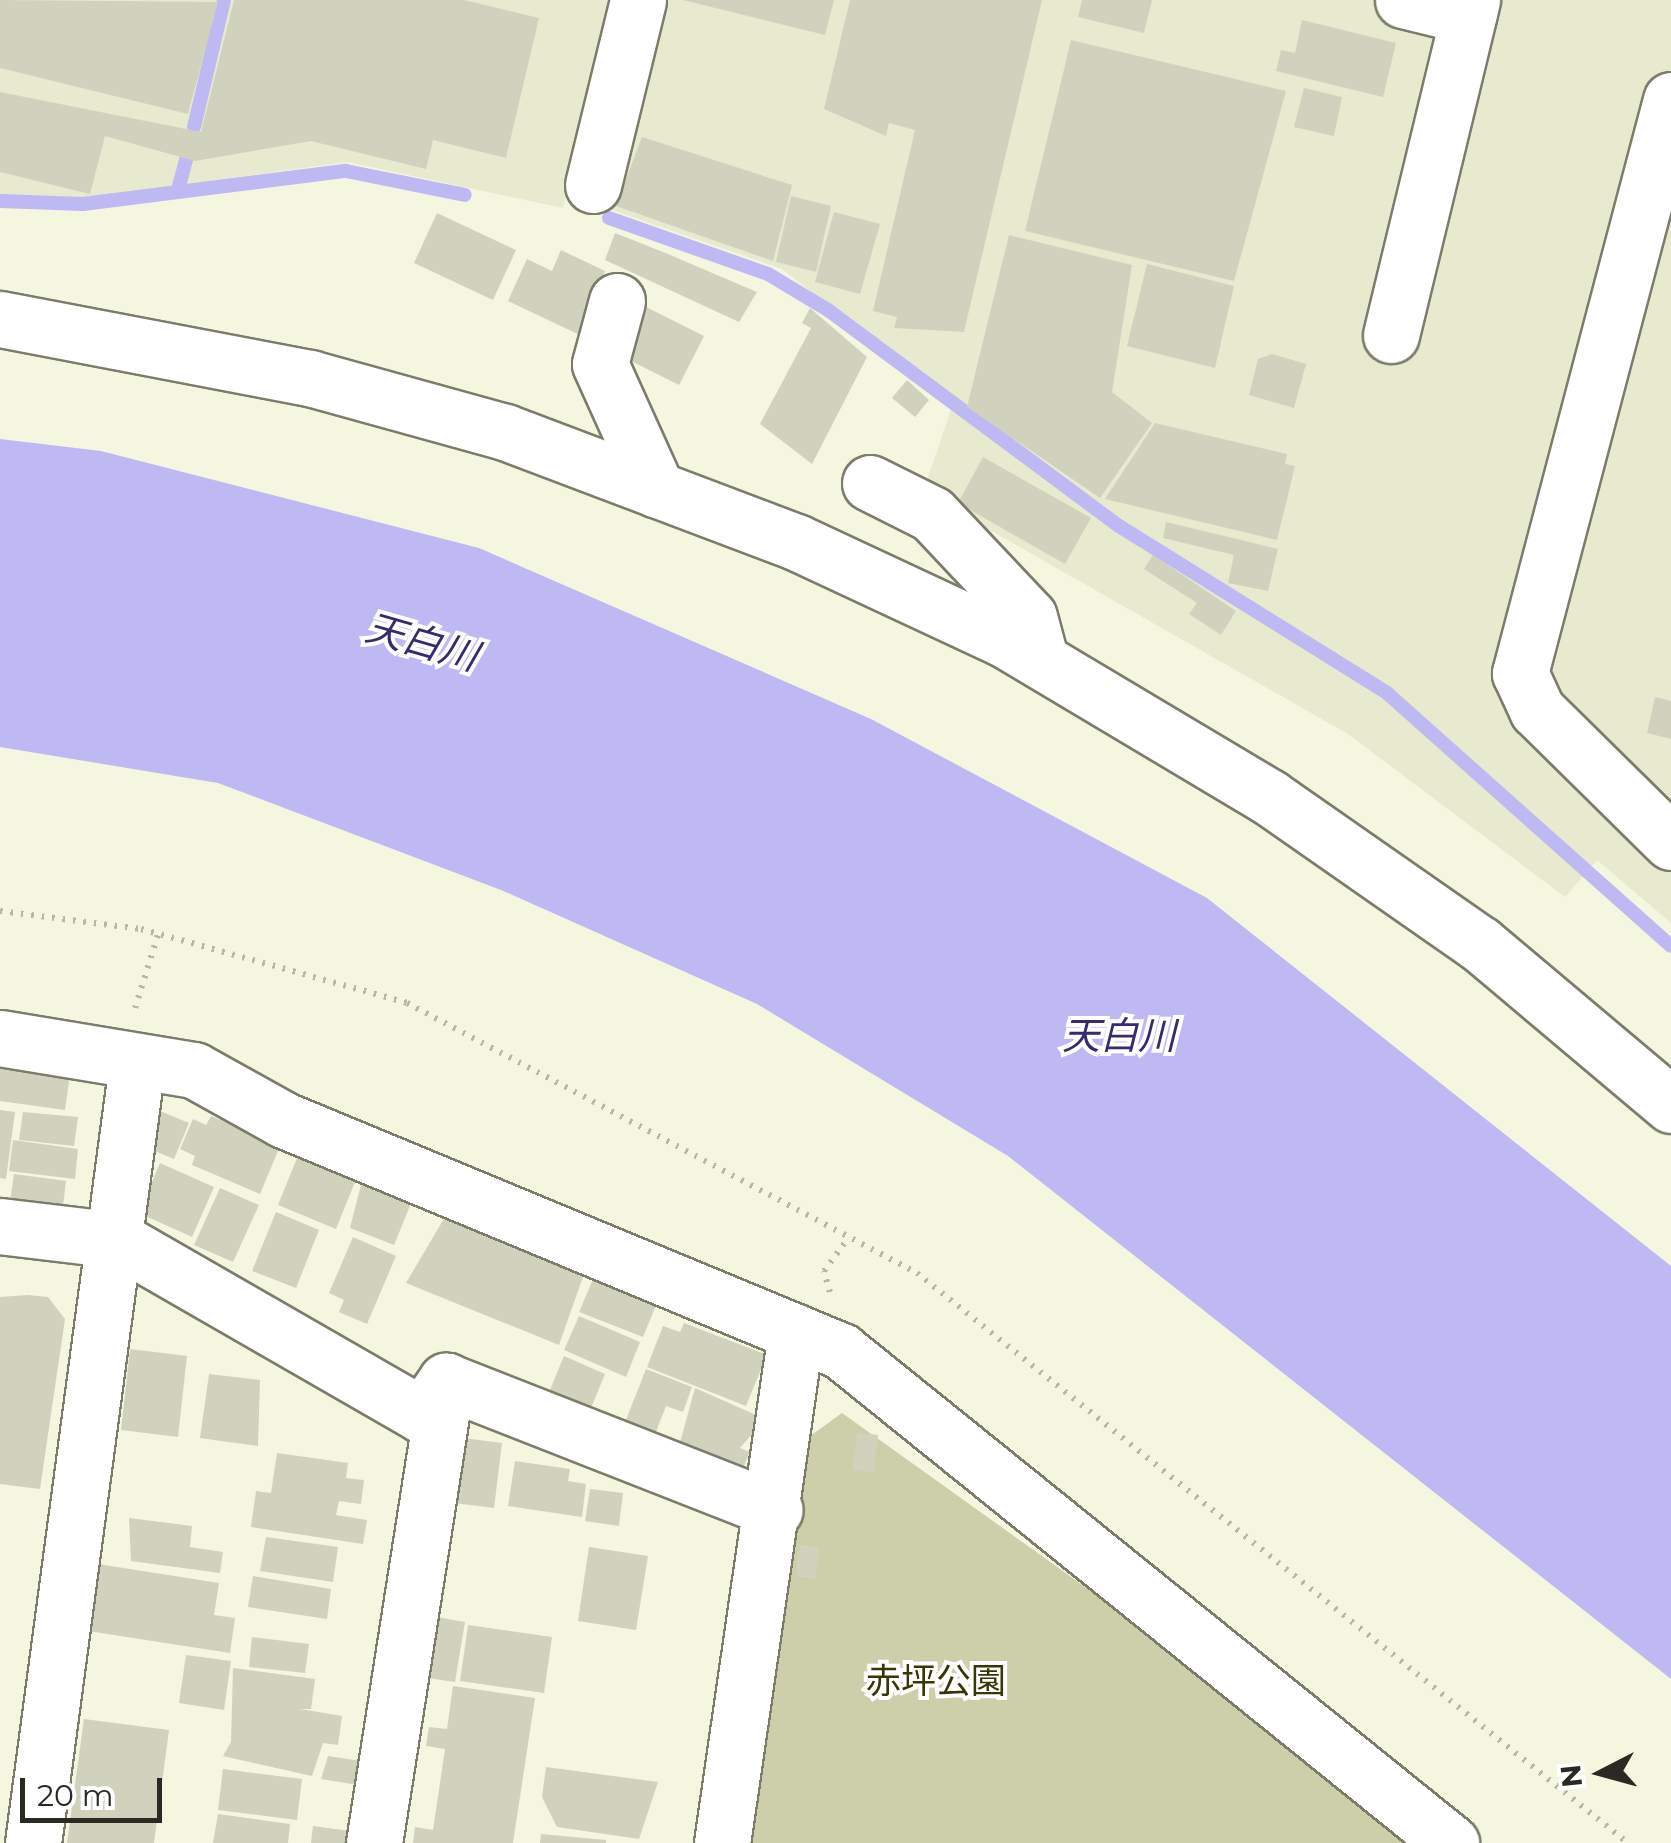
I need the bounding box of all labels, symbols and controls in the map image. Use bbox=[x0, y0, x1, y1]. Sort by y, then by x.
water label: 天白川 bbox=[361, 604, 483, 680]
water label: 天白川 bbox=[1062, 1013, 1176, 1059]
park label: 赤坪公園 bbox=[866, 1660, 1006, 1702]
north arrow bbox=[1551, 1723, 1651, 1823]
scale bar bbox=[25, 1758, 168, 1820]
text: N bbox=[1553, 1763, 1589, 1789]
text: 20 m bbox=[37, 1777, 114, 1814]

